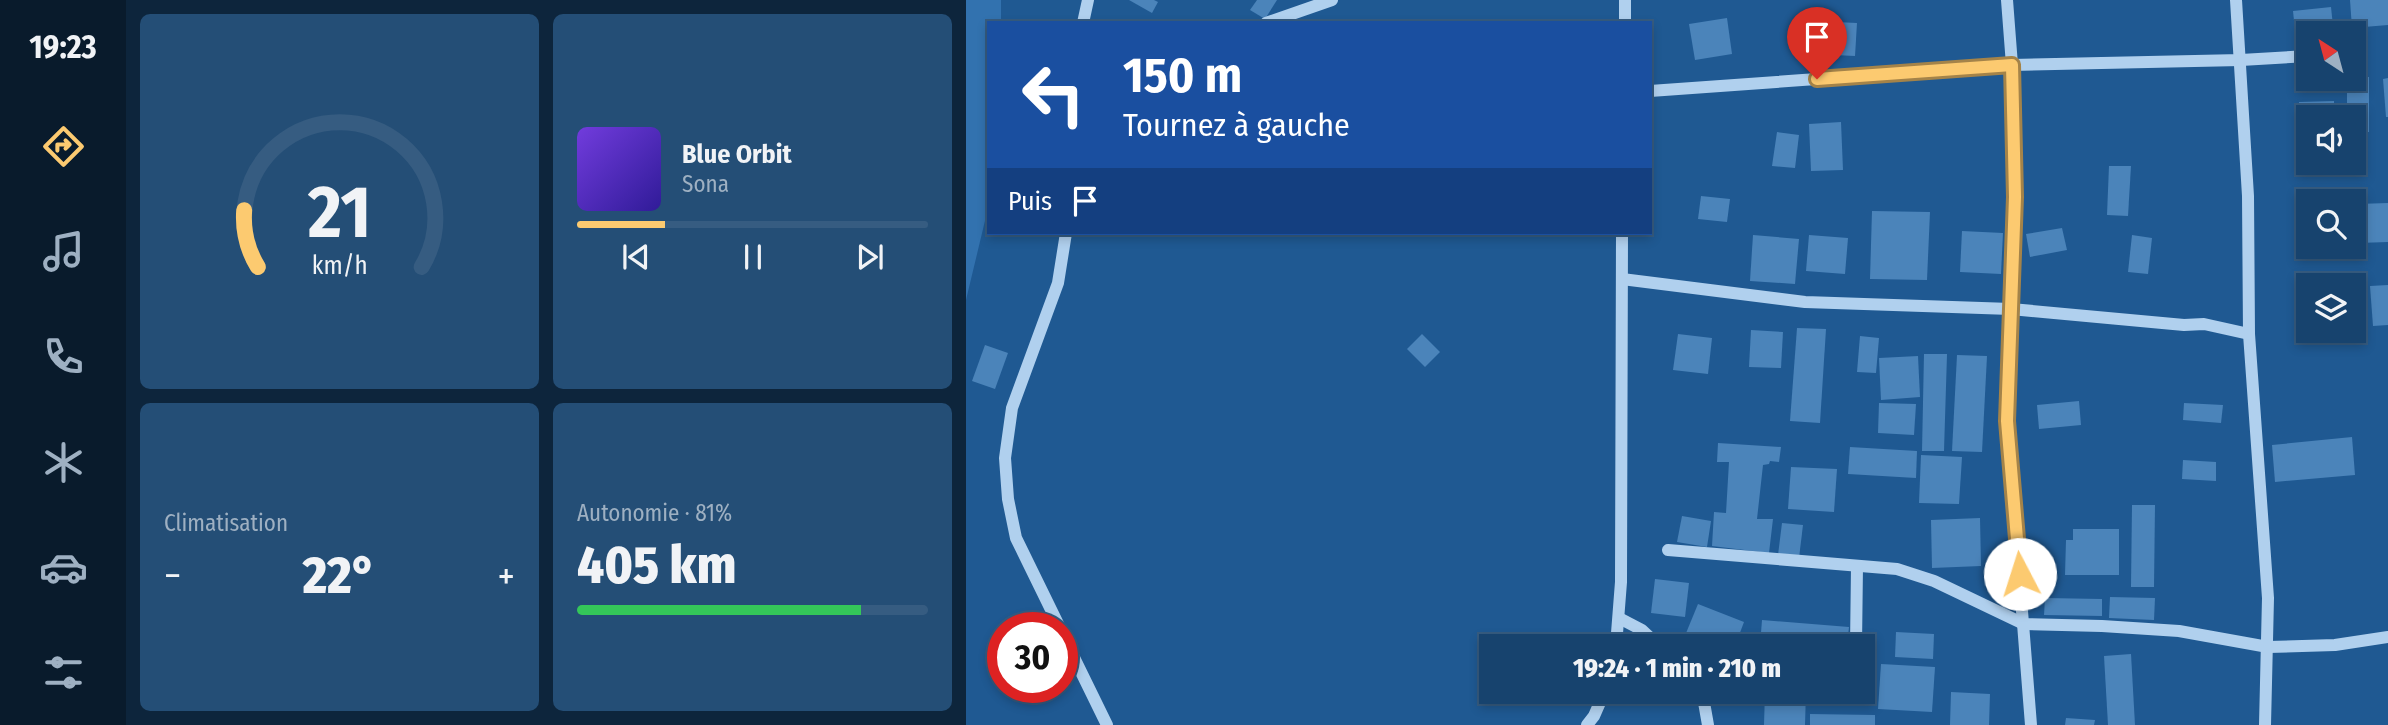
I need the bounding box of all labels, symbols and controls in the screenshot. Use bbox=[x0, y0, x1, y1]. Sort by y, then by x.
pin bbox=[1787, 7, 1847, 79]
icon: arrive bbox=[1798, 18, 1836, 56]
north arrow bbox=[2296, 21, 2366, 91]
map controls bbox=[2296, 21, 2366, 343]
text: 19:23 bbox=[29, 28, 97, 66]
text: 150 m bbox=[1123, 46, 1242, 105]
icon: left bbox=[1008, 49, 1099, 140]
button: sound bbox=[2296, 105, 2366, 175]
text: Tournez à gauche bbox=[1123, 106, 1350, 144]
icon: directions bbox=[39, 122, 88, 171]
text: Blue Orbit bbox=[682, 139, 792, 170]
text: 21 bbox=[307, 170, 371, 257]
text: Sona bbox=[682, 170, 729, 198]
icon: arrive bbox=[1066, 182, 1104, 220]
text: Puis bbox=[1008, 186, 1052, 217]
button: search bbox=[2296, 189, 2366, 259]
icon: music bbox=[39, 227, 88, 276]
icon: previous bbox=[617, 238, 655, 276]
icon: pause bbox=[734, 238, 772, 276]
icon: next bbox=[851, 238, 889, 276]
text: km/h bbox=[312, 251, 367, 281]
button: layers bbox=[2296, 273, 2366, 343]
icon: phone bbox=[39, 332, 88, 381]
icon: climate bbox=[39, 438, 88, 487]
text: Autonomie · 81% bbox=[577, 499, 732, 527]
text: Climatisation bbox=[164, 509, 288, 537]
text: 405 km bbox=[577, 534, 736, 597]
position arrow bbox=[1983, 537, 2057, 611]
icon: car bbox=[39, 543, 88, 592]
text: 22° bbox=[303, 544, 376, 607]
text: − bbox=[164, 553, 181, 599]
text: + bbox=[498, 553, 515, 599]
speed limit sign: 30 bbox=[987, 612, 1078, 703]
icon: filters bbox=[39, 648, 88, 697]
text: 19:24 · 1 min · 210 m bbox=[1573, 653, 1781, 684]

